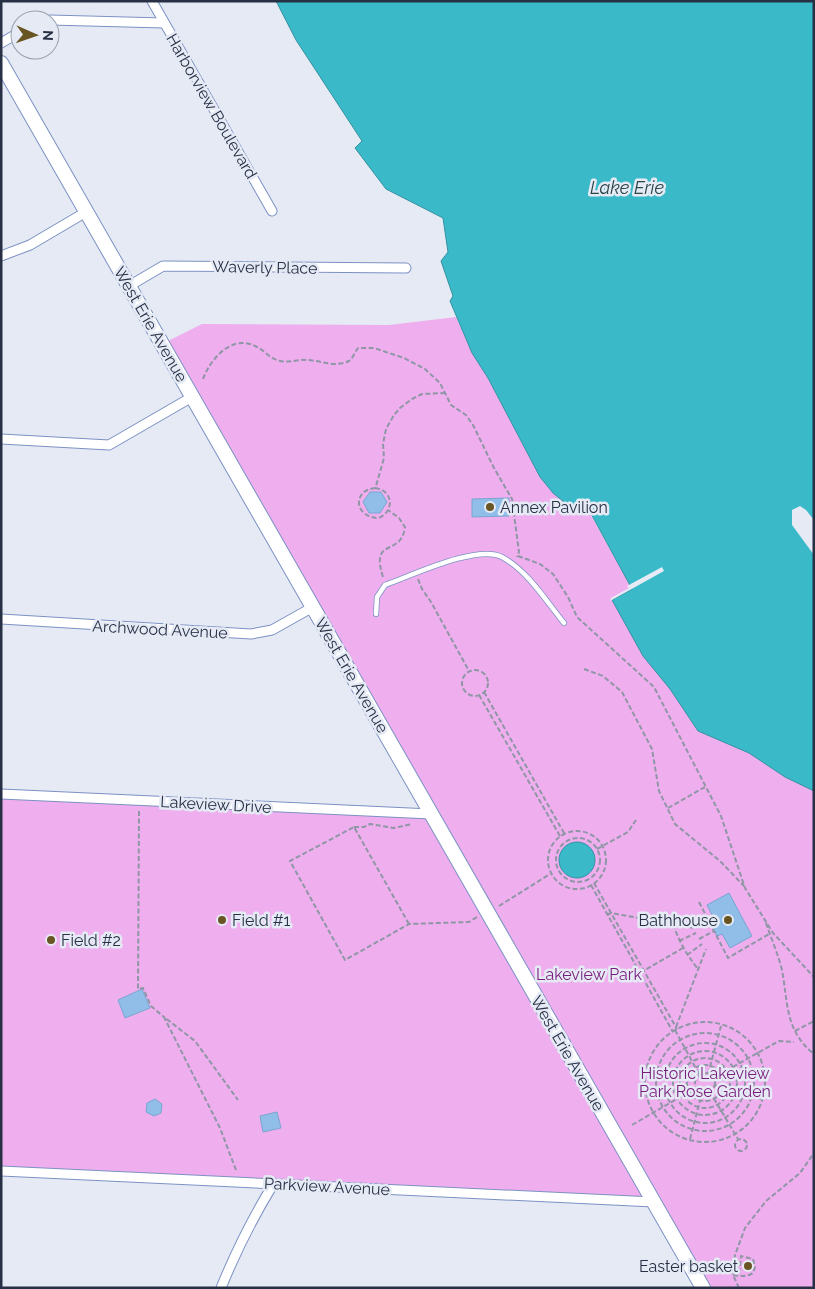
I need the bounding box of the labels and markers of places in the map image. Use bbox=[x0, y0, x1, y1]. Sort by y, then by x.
place label: Annex Pavilion bbox=[500, 498, 608, 517]
marker: Annex Pavilion bbox=[484, 501, 496, 513]
place label: Field #1 bbox=[232, 911, 291, 930]
place label: Bathhouse bbox=[639, 911, 718, 930]
marker: Field #1 bbox=[216, 914, 228, 926]
marker: Bathhouse bbox=[722, 914, 734, 926]
place label: Field #2 bbox=[61, 931, 121, 950]
marker: Field #2 bbox=[45, 934, 57, 946]
place label: Easter basket bbox=[639, 1257, 739, 1276]
marker: Easter basket bbox=[742, 1260, 754, 1272]

